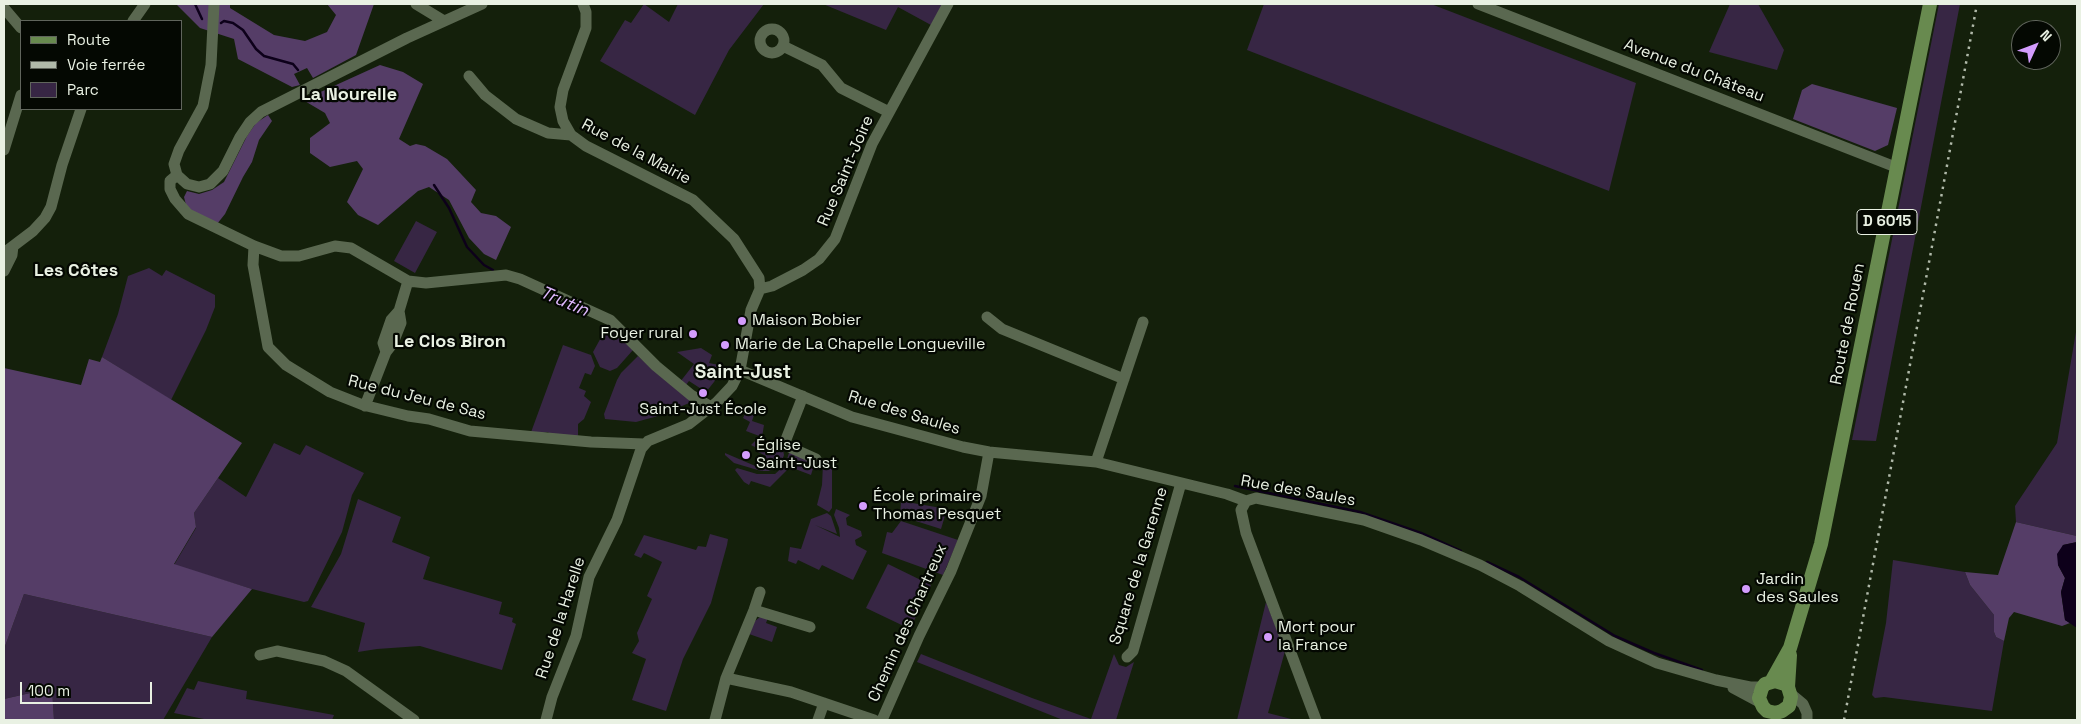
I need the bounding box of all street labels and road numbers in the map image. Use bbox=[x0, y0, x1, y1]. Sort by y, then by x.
street label: Avenue du Château bbox=[1621, 35, 1767, 107]
street label: Rue Saint-Joire bbox=[814, 113, 878, 229]
street label: Rue de la Mairie bbox=[578, 115, 694, 189]
road number: D 6015 bbox=[1857, 210, 1917, 234]
street label: Route de Rouen bbox=[1827, 262, 1869, 386]
street label: Rue du Jeu de Sas bbox=[346, 372, 488, 424]
street label: Rue des Saules bbox=[846, 387, 962, 439]
street label: Rue des Saules bbox=[1239, 471, 1357, 511]
street label: Square de la Garenne bbox=[1106, 485, 1172, 647]
street label: Chemin des Chartreux bbox=[865, 541, 951, 705]
street label: Rue de la Harelle bbox=[532, 555, 590, 681]

